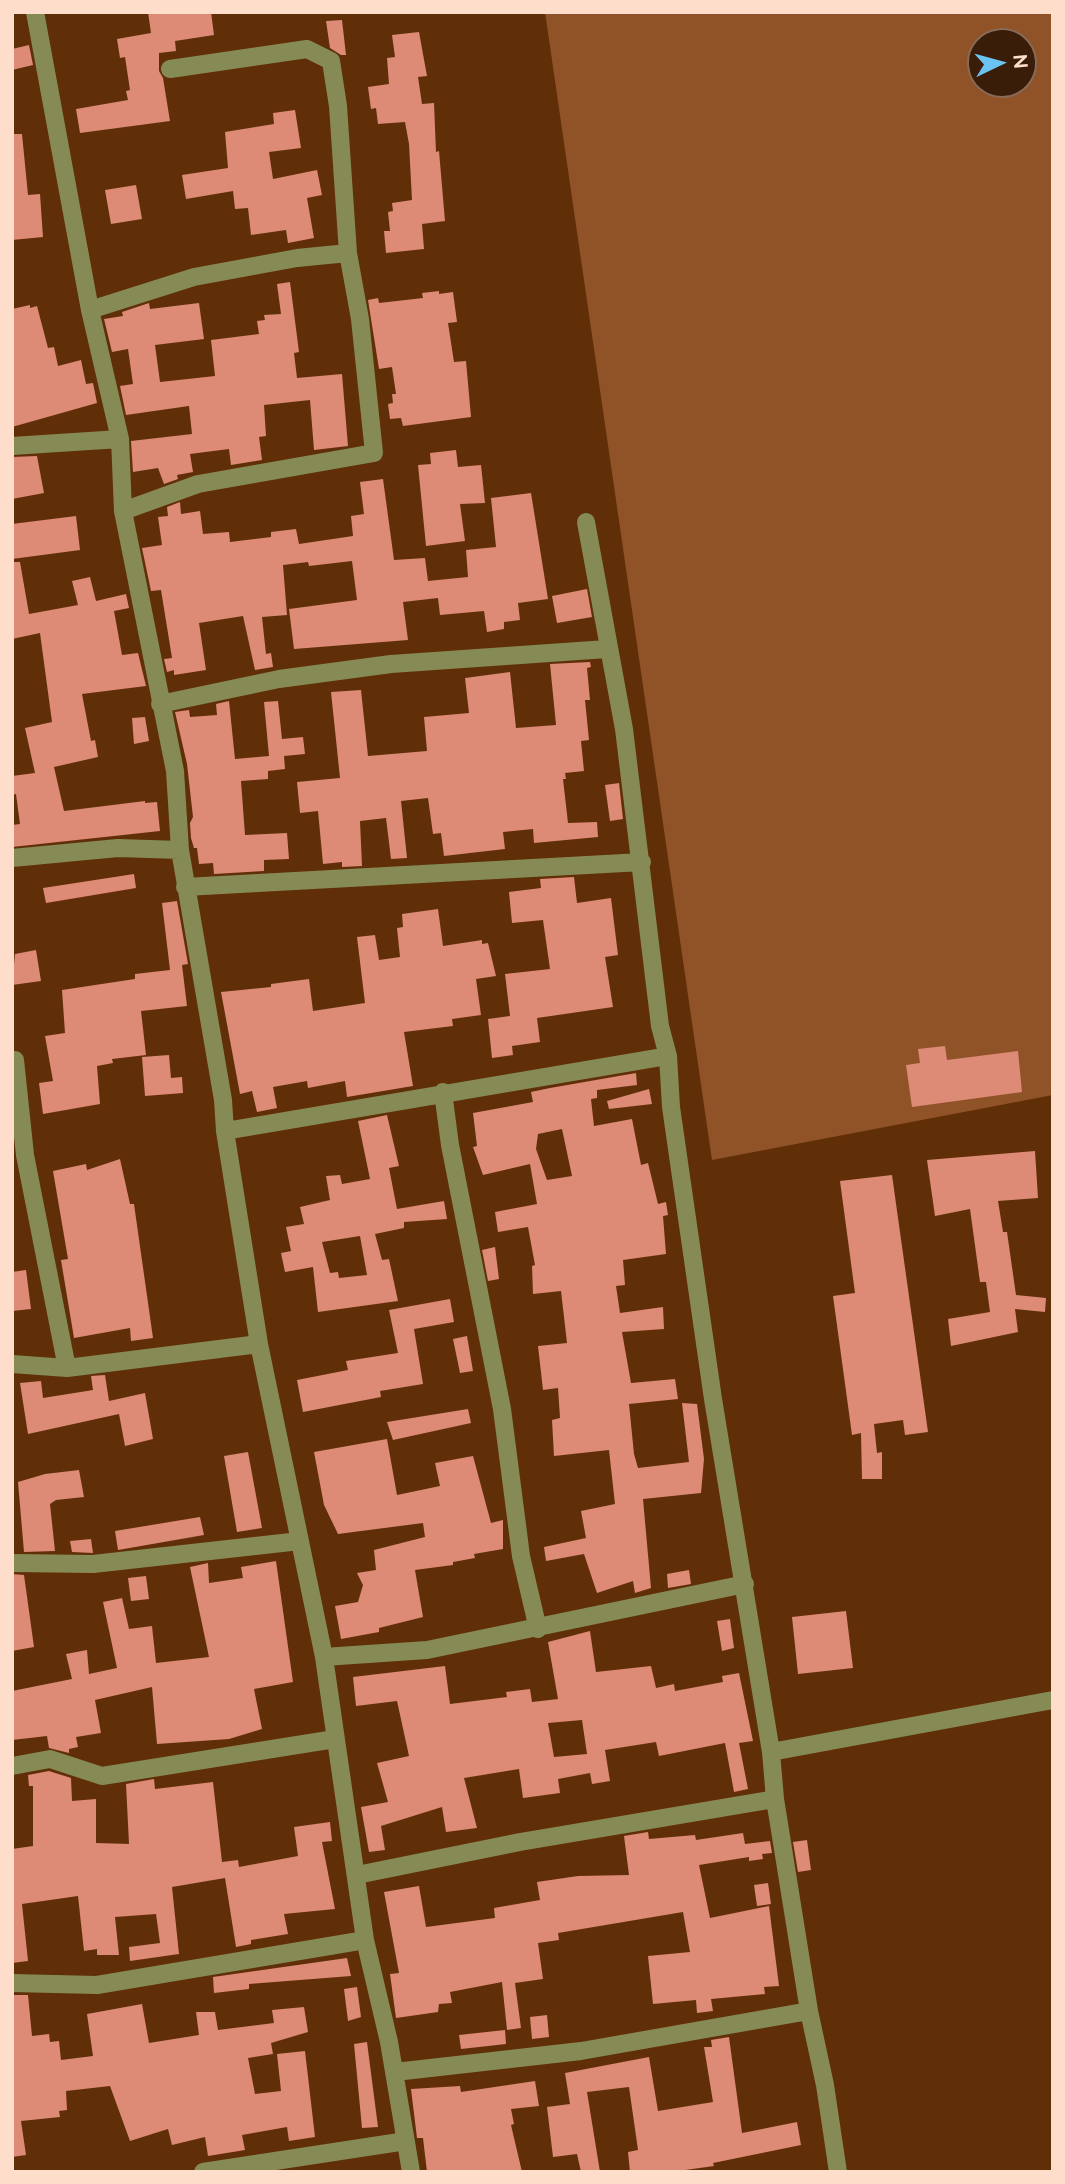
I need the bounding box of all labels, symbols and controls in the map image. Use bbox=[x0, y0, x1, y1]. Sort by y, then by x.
north arrow bbox=[967, 28, 1037, 98]
text: N bbox=[1009, 53, 1033, 70]

